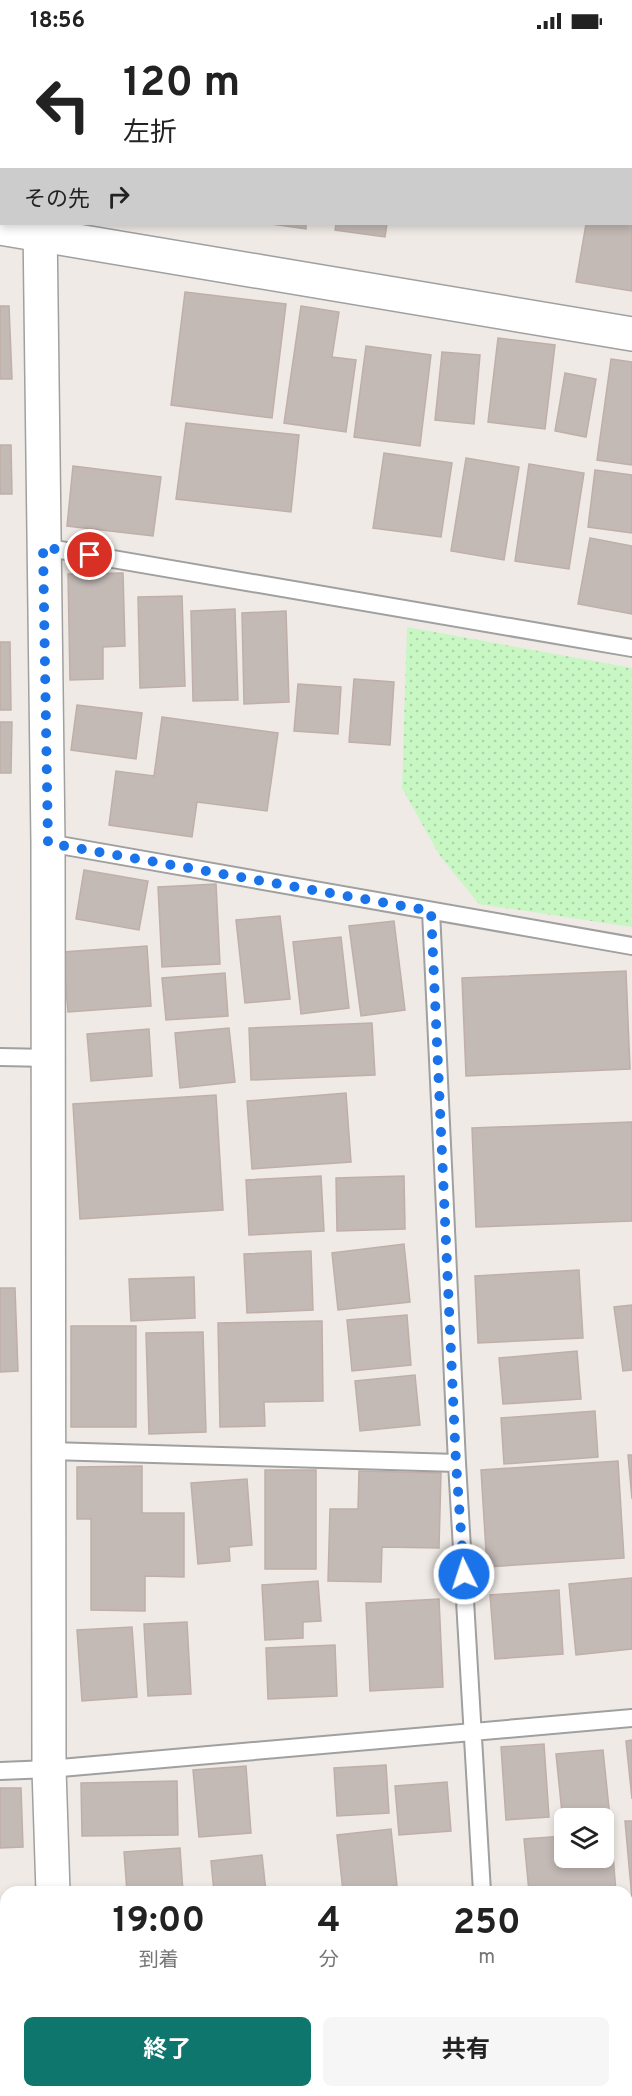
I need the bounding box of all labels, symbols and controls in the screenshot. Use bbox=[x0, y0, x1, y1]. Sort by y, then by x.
text: 18:56 bbox=[30, 8, 85, 35]
text: 120 m bbox=[123, 58, 240, 111]
icon: left bbox=[24, 66, 102, 144]
text: 左折 bbox=[123, 117, 177, 151]
icon: right bbox=[102, 180, 135, 213]
text: その先 bbox=[24, 187, 90, 214]
pin bbox=[64, 529, 115, 580]
icon: arrive bbox=[73, 538, 106, 571]
position arrow bbox=[432, 1542, 496, 1606]
map controls bbox=[554, 1808, 614, 1868]
button: layers bbox=[554, 1808, 614, 1868]
text: 19:00 bbox=[112, 1899, 205, 1945]
text: 4 bbox=[318, 1899, 341, 1945]
text: 250 bbox=[453, 1901, 521, 1947]
text: m bbox=[478, 1945, 495, 1971]
text: 到着 bbox=[139, 1948, 179, 1974]
text: 分 bbox=[319, 1948, 339, 1974]
button: 終了 bbox=[24, 2017, 311, 2086]
button: 共有 bbox=[323, 2017, 609, 2086]

